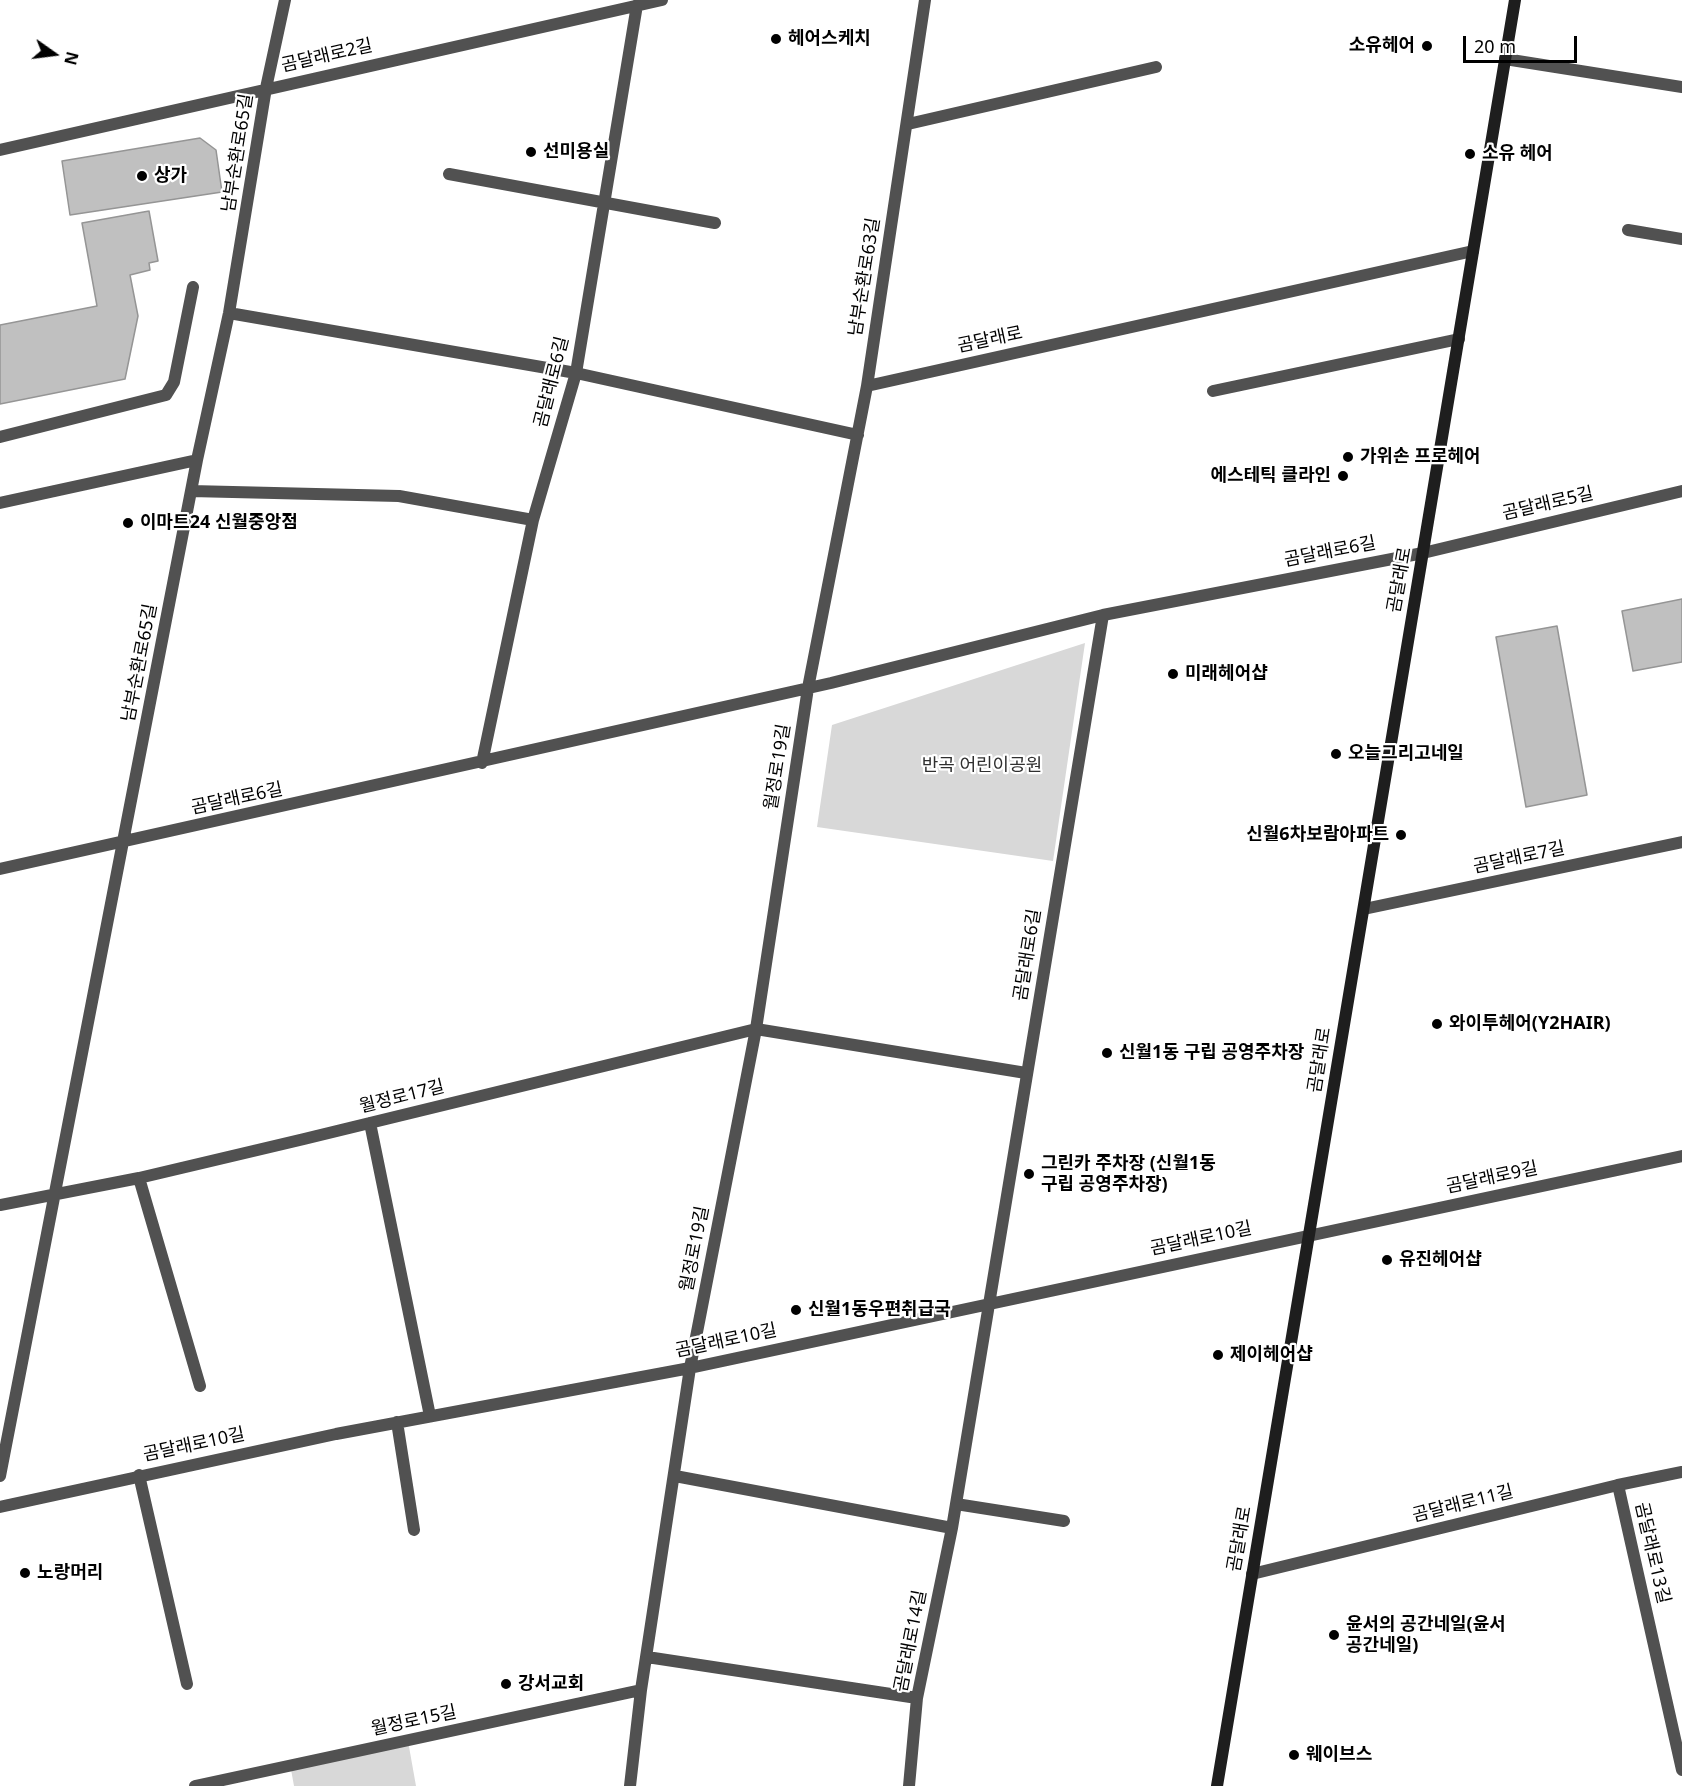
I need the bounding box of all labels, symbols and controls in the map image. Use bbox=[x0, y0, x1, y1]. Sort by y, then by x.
north arrow bbox=[24, 24, 84, 84]
scale bar bbox=[1466, 24, 1580, 62]
place label: 헤어스케치 bbox=[788, 28, 871, 50]
marker: 헤어스케치 bbox=[769, 32, 783, 46]
text: 20 m bbox=[1474, 34, 1516, 58]
street label: 곰달래로2길 bbox=[279, 35, 375, 77]
place label: 소유헤어 bbox=[1349, 35, 1415, 57]
marker: 소유헤어 bbox=[1420, 39, 1434, 53]
text: N bbox=[59, 49, 84, 67]
street label: 남부순환로65길 bbox=[218, 92, 258, 214]
place label: 선미용실 bbox=[543, 141, 609, 163]
place label: 소유 헤어 bbox=[1482, 143, 1553, 165]
marker: 선미용실 bbox=[524, 145, 538, 159]
marker: 소유 헤어 bbox=[1463, 147, 1477, 161]
place label: 상가 bbox=[154, 165, 187, 187]
marker: 상가 bbox=[135, 169, 149, 183]
street label: 남부순환로63길 bbox=[845, 216, 885, 338]
street label: 곰달래로 bbox=[955, 323, 1025, 357]
street label: 곰달래로6길 bbox=[530, 334, 574, 430]
place label: 가위손 프로헤어 bbox=[1360, 446, 1481, 468]
marker: 가위손 프로헤어 bbox=[1341, 450, 1355, 464]
place label: 에스테틱 클라인 bbox=[1210, 465, 1331, 487]
marker: 에스테틱 클라인 bbox=[1336, 469, 1350, 483]
street label: 곰달래로5길 bbox=[1500, 483, 1596, 525]
place label: 이마트24 신월중앙점 bbox=[140, 512, 298, 534]
marker: 이마트24 신월중앙점 bbox=[121, 516, 135, 530]
street label: 곰달래로6길 bbox=[1282, 533, 1378, 571]
street label: 곰달래로 bbox=[1384, 546, 1416, 614]
street label: 남부순환로65길 bbox=[118, 602, 162, 724]
place label: 미래헤어샵 bbox=[1185, 663, 1268, 685]
marker: 미래헤어샵 bbox=[1166, 667, 1180, 681]
street label: 월정로19길 bbox=[761, 722, 795, 812]
place label: 오늘그리고네일 bbox=[1348, 743, 1464, 765]
marker: 오늘그리고네일 bbox=[1329, 747, 1343, 761]
park label: 반곡 어린이공원 bbox=[922, 755, 1042, 777]
street label: 곰달래로6길 bbox=[189, 779, 285, 819]
place label: 신월6차보람아파트 bbox=[1246, 824, 1389, 846]
marker: 신월6차보람아파트 bbox=[1394, 828, 1408, 842]
street label: 곰달래로7길 bbox=[1471, 838, 1567, 878]
street label: 곰달래로6길 bbox=[1010, 907, 1046, 1003]
place label: 와이투헤어(Y2HAIR) bbox=[1449, 1013, 1611, 1035]
marker: 와이투헤어(Y2HAIR) bbox=[1430, 1017, 1444, 1031]
street label: 곰달래로 bbox=[1304, 1026, 1336, 1094]
place label: 신월1동 구립 공영주차장 bbox=[1119, 1042, 1304, 1064]
marker: 신월1동 구립 공영주차장 bbox=[1100, 1046, 1114, 1060]
street label: 월정로17길 bbox=[357, 1076, 447, 1118]
place label: 그린카 주차장 (신월1동 구립 공영주차장) bbox=[1041, 1153, 1216, 1196]
street label: 곰달래로9길 bbox=[1444, 1158, 1540, 1198]
marker: 그린카 주차장 (신월1동 구립 공영주차장) bbox=[1022, 1167, 1036, 1181]
street label: 월정로19길 bbox=[676, 1204, 714, 1294]
street label: 곰달래로10길 bbox=[1148, 1218, 1254, 1260]
place label: 유진헤어샵 bbox=[1399, 1249, 1482, 1271]
marker: 유진헤어샵 bbox=[1380, 1253, 1394, 1267]
place label: 신월1동우편취급국 bbox=[808, 1299, 951, 1321]
marker: 신월1동우편취급국 bbox=[789, 1303, 803, 1317]
street label: 곰달래로10길 bbox=[673, 1320, 779, 1362]
place label: 제이헤어샵 bbox=[1230, 1344, 1313, 1366]
marker: 제이헤어샵 bbox=[1211, 1348, 1225, 1362]
street label: 곰달래로10길 bbox=[141, 1424, 247, 1466]
street label: 곰달래로11길 bbox=[1410, 1481, 1516, 1527]
street label: 곰달래로13길 bbox=[1630, 1500, 1674, 1606]
street label: 곰달래로 bbox=[1224, 1505, 1256, 1573]
place label: 노랑머리 bbox=[37, 1562, 103, 1584]
marker: 노랑머리 bbox=[18, 1566, 32, 1580]
street label: 곰달래로14길 bbox=[891, 1588, 931, 1694]
place label: 윤서의 공간네일(윤서 공간네일) bbox=[1346, 1614, 1506, 1656]
marker: 윤서의 공간네일(윤서 공간네일) bbox=[1327, 1628, 1341, 1642]
place label: 강서교회 bbox=[518, 1673, 584, 1695]
marker: 강서교회 bbox=[499, 1677, 513, 1691]
street label: 월정로15길 bbox=[369, 1701, 459, 1741]
place label: 웨이브스 bbox=[1306, 1744, 1372, 1766]
marker: 웨이브스 bbox=[1287, 1748, 1301, 1762]

